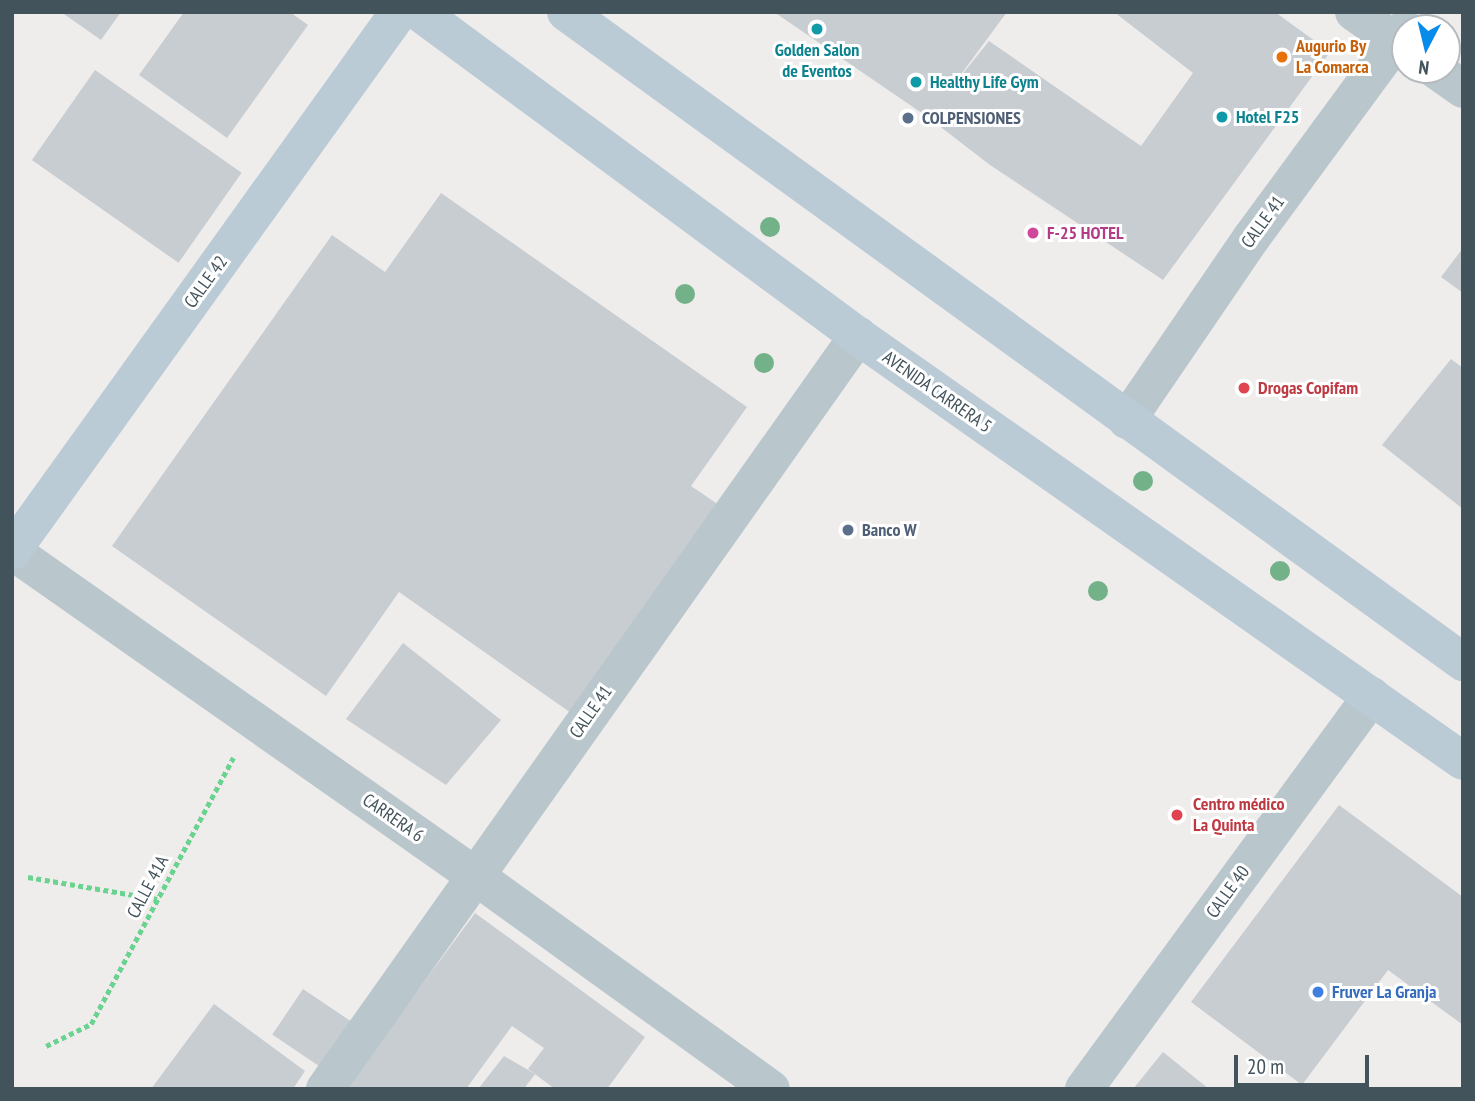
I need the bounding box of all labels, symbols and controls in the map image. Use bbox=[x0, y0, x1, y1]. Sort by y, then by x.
north arrow bbox=[1391, 14, 1461, 84]
marker: Golden Salon de Eventos bbox=[809, 21, 825, 37]
place label: Augurio By La Comarca bbox=[1296, 36, 1369, 78]
place label: Golden Salon de Eventos bbox=[775, 40, 859, 82]
marker: Augurio By La Comarca bbox=[1274, 49, 1290, 65]
text: N bbox=[1417, 55, 1430, 80]
place label: Healthy Life Gym bbox=[930, 71, 1039, 93]
marker: Healthy Life Gym bbox=[908, 74, 924, 90]
place label: Hotel F25 bbox=[1236, 106, 1299, 128]
place label: COLPENSIONES bbox=[922, 107, 1021, 129]
marker: Hotel F25 bbox=[1214, 109, 1230, 125]
marker: COLPENSIONES bbox=[900, 110, 916, 126]
street label: CALLE 41 bbox=[1237, 192, 1289, 252]
place label: F-25 HOTEL bbox=[1047, 222, 1124, 244]
marker: F-25 HOTEL bbox=[1025, 225, 1041, 241]
street label: CALLE 42 bbox=[180, 252, 232, 312]
street label: AVENIDA CARRERA 5 bbox=[878, 346, 996, 438]
place label: Drogas Copifam bbox=[1258, 377, 1358, 399]
marker: Drogas Copifam bbox=[1236, 380, 1252, 396]
place label: Banco W bbox=[862, 519, 917, 541]
marker: Banco W bbox=[840, 522, 856, 538]
street label: CALLE 41 bbox=[565, 682, 617, 742]
street label: CARRERA 6 bbox=[358, 789, 428, 847]
place label: Centro médico La Quinta bbox=[1193, 794, 1284, 836]
marker: Centro médico La Quinta bbox=[1167, 805, 1187, 825]
street label: CALLE 41A bbox=[123, 852, 173, 922]
street label: CALLE 40 bbox=[1202, 862, 1254, 922]
place label: Fruver La Granja bbox=[1332, 981, 1437, 1003]
marker: Fruver La Granja bbox=[1310, 984, 1326, 1000]
scale bar bbox=[1237, 1042, 1372, 1086]
text: 20 m bbox=[1247, 1053, 1284, 1080]

